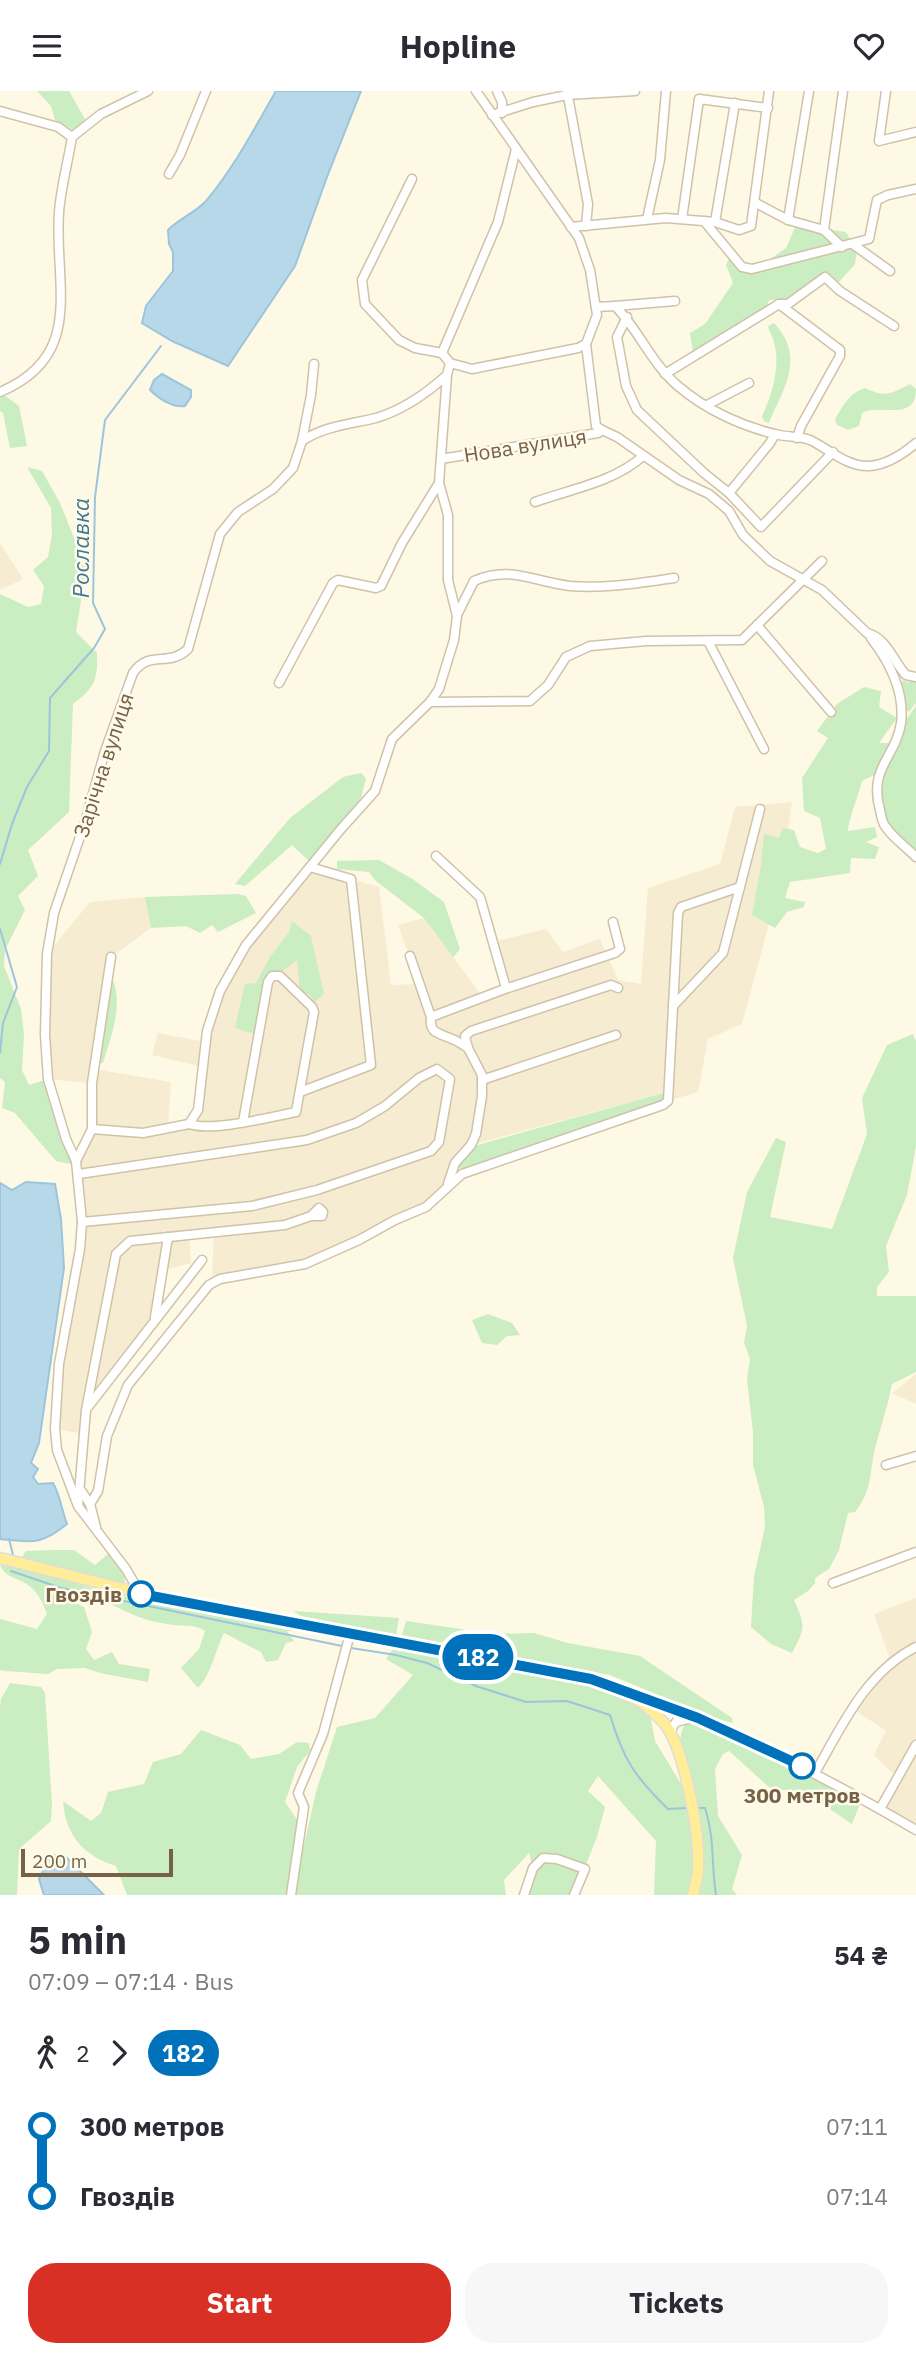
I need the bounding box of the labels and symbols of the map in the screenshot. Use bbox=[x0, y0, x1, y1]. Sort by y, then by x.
street label: Нова вулиця bbox=[462, 421, 588, 469]
water label: Рославка bbox=[65, 498, 95, 598]
street label: Зарічна вулиця bbox=[66, 689, 140, 841]
place label: Гвоздів bbox=[45, 1580, 122, 1608]
marker: Гвоздів bbox=[128, 1581, 154, 1607]
line badge: 182 bbox=[438, 1634, 518, 1680]
marker: 300 метров bbox=[789, 1753, 815, 1779]
place label: 300 метров bbox=[744, 1781, 860, 1809]
scale bar bbox=[21, 1846, 173, 1878]

